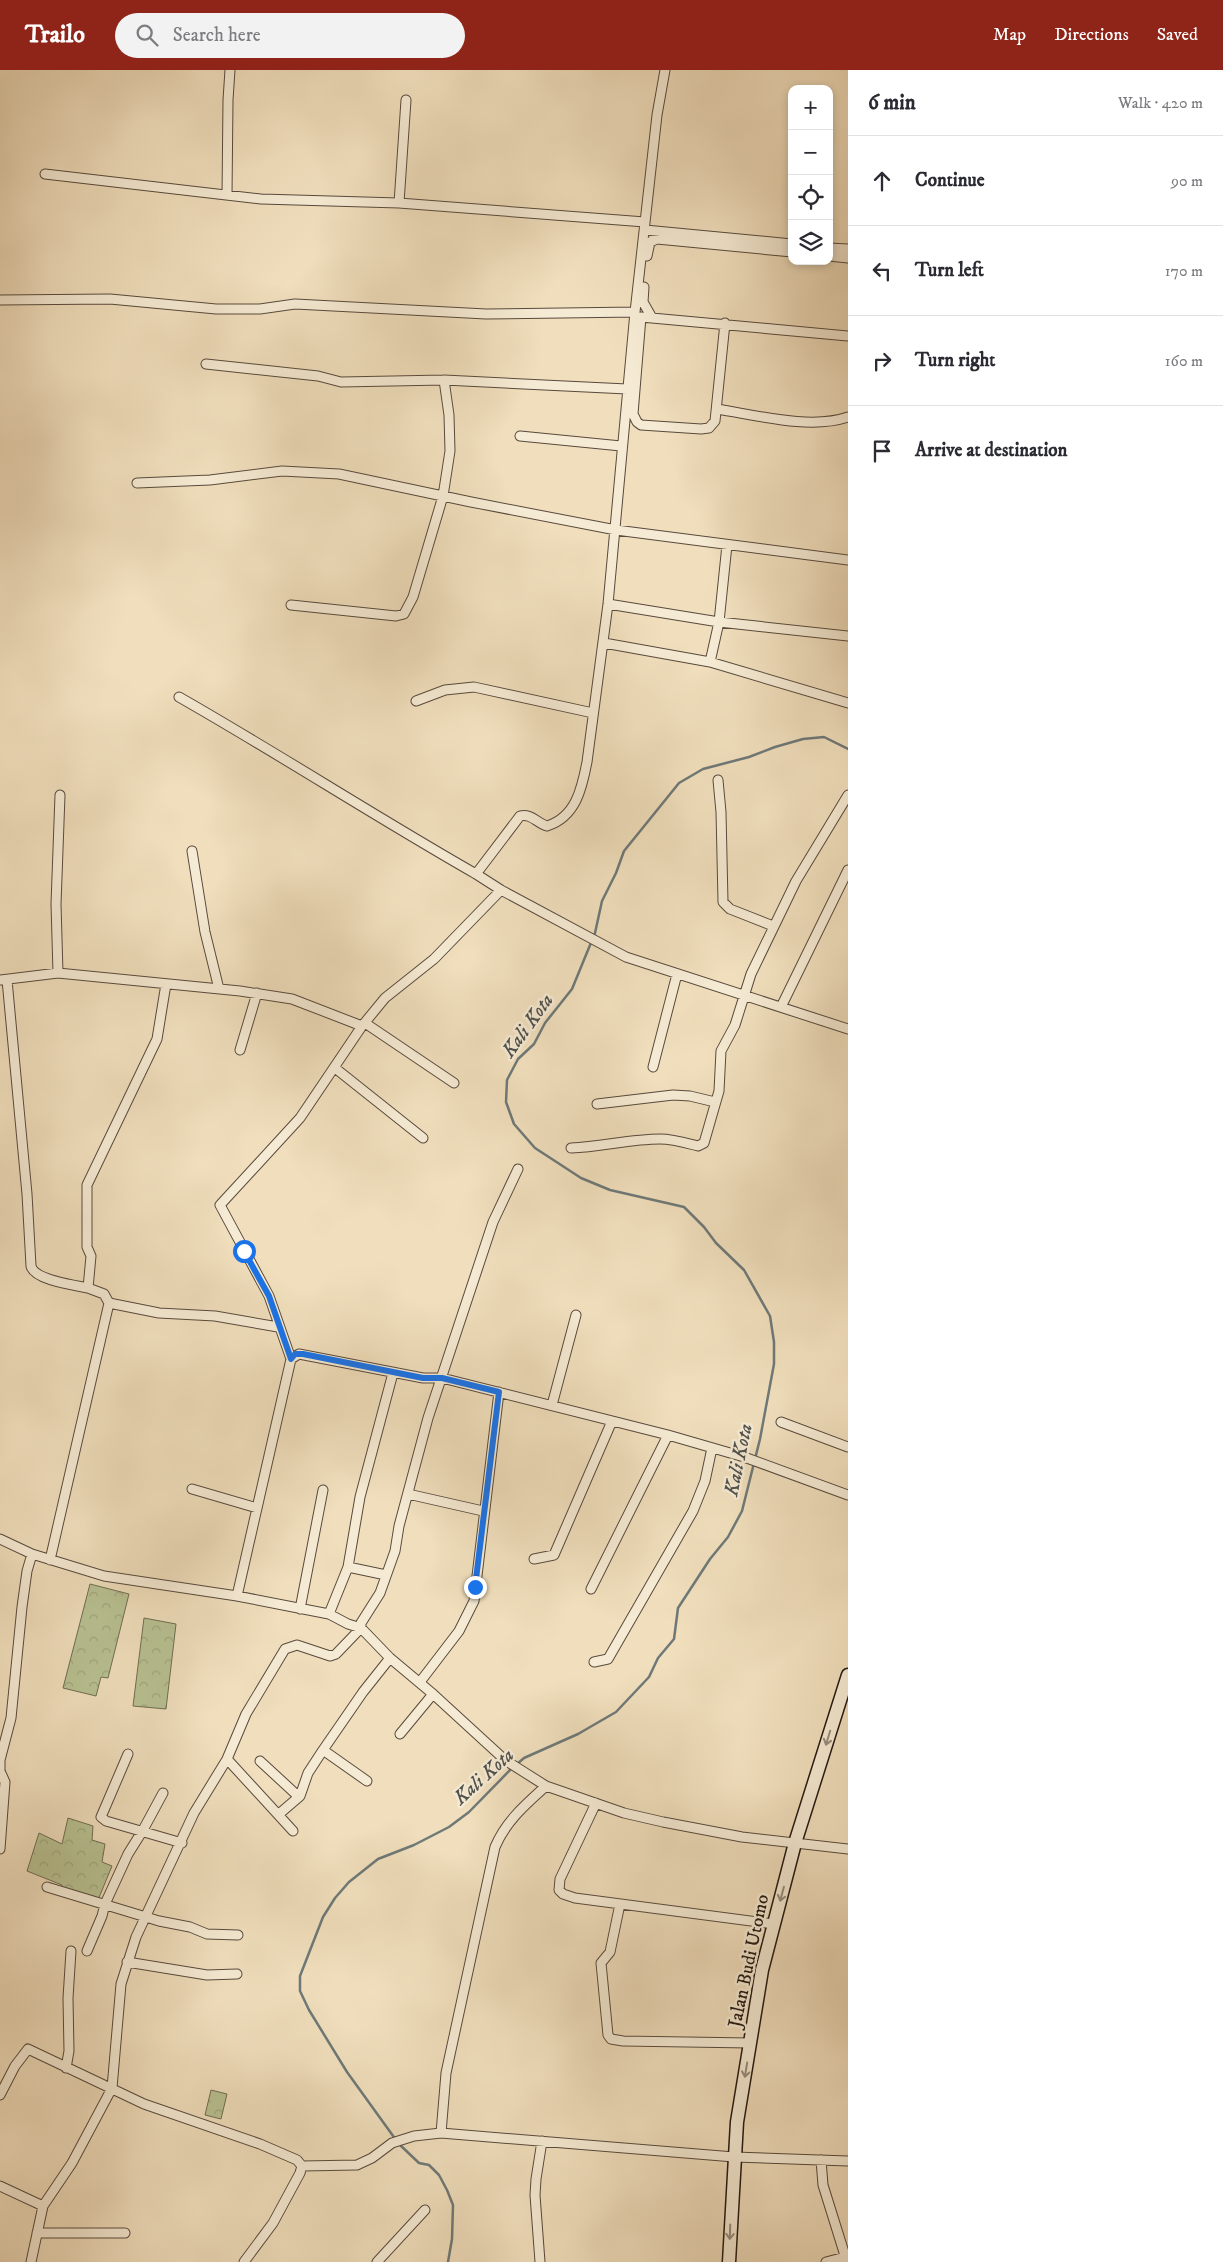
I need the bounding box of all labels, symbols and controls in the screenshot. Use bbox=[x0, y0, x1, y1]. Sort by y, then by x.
search box bbox=[115, 13, 465, 58]
text: Trailo bbox=[25, 20, 85, 50]
icon: search bbox=[133, 21, 161, 49]
text: Search here bbox=[173, 24, 261, 47]
text: Map bbox=[993, 24, 1026, 46]
text: Directions bbox=[1054, 24, 1129, 46]
text: Saved bbox=[1157, 24, 1198, 46]
map controls bbox=[788, 85, 833, 265]
button: + bbox=[788, 85, 833, 130]
text: 6 min bbox=[868, 90, 916, 116]
text: Walk · 420 m bbox=[1118, 93, 1203, 113]
button: − bbox=[788, 130, 833, 175]
icon: ahead bbox=[868, 167, 896, 195]
text: Continue bbox=[915, 169, 985, 192]
text: 90 m bbox=[1171, 171, 1203, 191]
button: locate bbox=[788, 175, 833, 220]
button: layers bbox=[788, 220, 833, 265]
icon: left bbox=[868, 257, 896, 285]
text: Turn left bbox=[915, 259, 984, 282]
text: 170 m bbox=[1165, 261, 1203, 281]
icon: right bbox=[868, 347, 896, 375]
text: Turn right bbox=[915, 349, 995, 372]
text: 160 m bbox=[1165, 351, 1203, 371]
icon: arrive bbox=[868, 437, 896, 465]
text: Arrive at destination bbox=[915, 439, 1067, 462]
water label: Kali Kota bbox=[496, 989, 560, 1064]
route start bbox=[233, 1240, 256, 1263]
water label: Kali Kota bbox=[719, 1422, 759, 1499]
route end bbox=[464, 1576, 487, 1599]
one-way arrow bbox=[823, 1730, 833, 1746]
water label: Kali Kota bbox=[448, 1743, 520, 1811]
one-way arrow bbox=[777, 1886, 786, 1902]
street label: Jalan Budi Utomo bbox=[723, 1892, 774, 2032]
one-way arrow bbox=[740, 2062, 750, 2078]
one-way arrow bbox=[725, 2224, 734, 2240]

